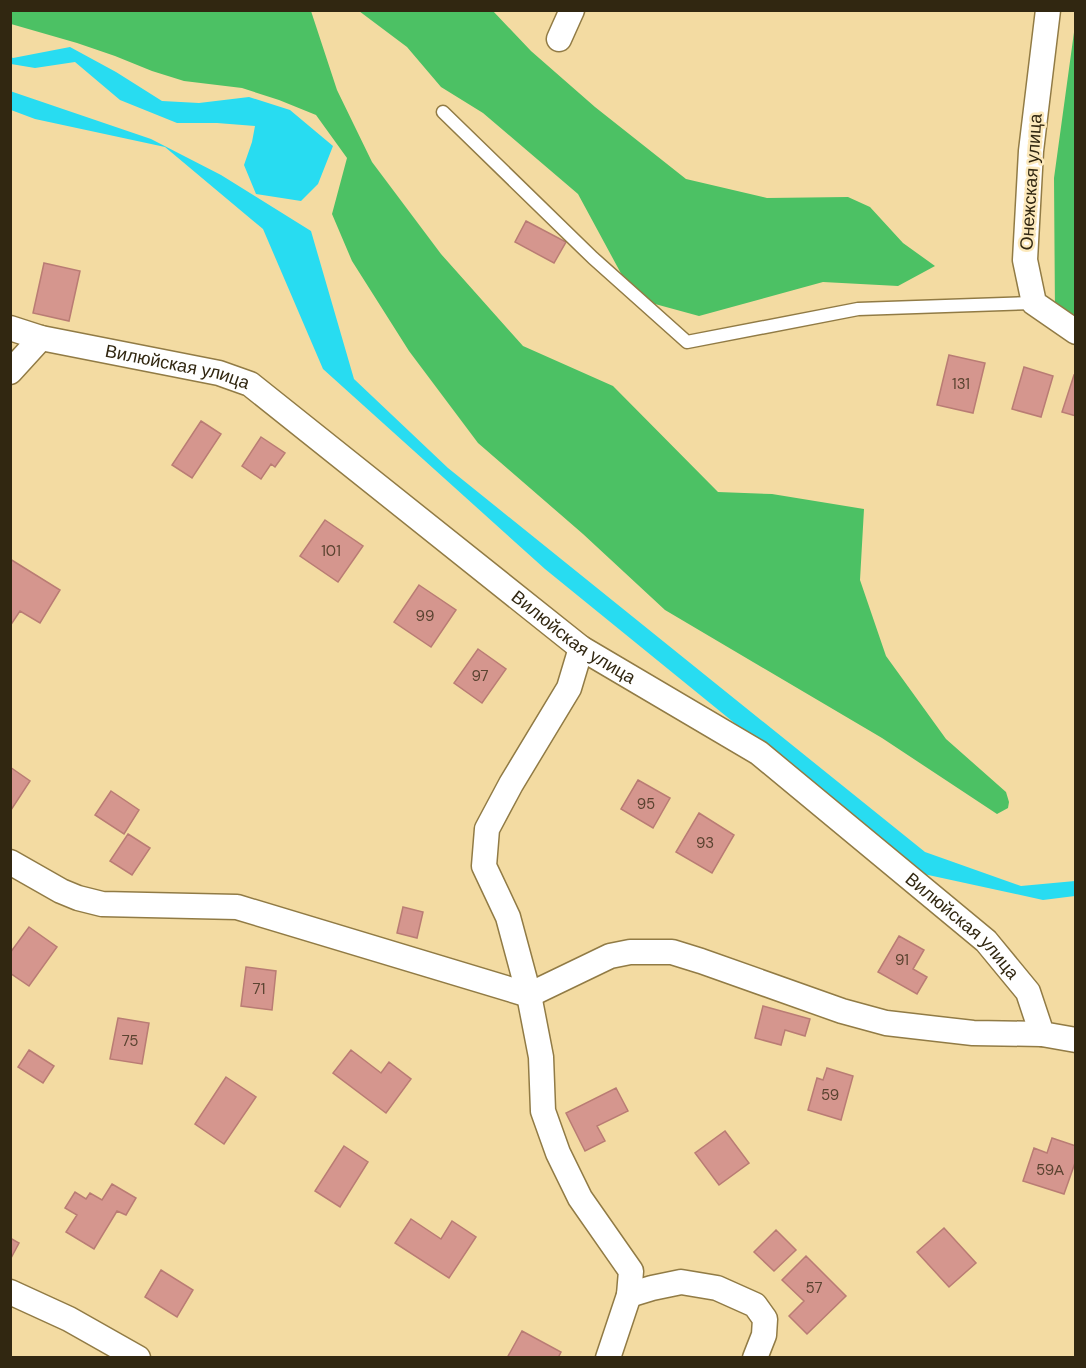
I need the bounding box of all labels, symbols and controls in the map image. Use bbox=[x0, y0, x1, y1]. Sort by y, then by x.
street label: Онежская улица bbox=[1014, 112, 1048, 251]
street label: Вилюйская улица bbox=[103, 339, 254, 395]
house number: 131 bbox=[952, 374, 970, 394]
house number: 101 bbox=[321, 541, 341, 561]
street label: Вилюйская улица bbox=[506, 585, 641, 690]
house number: 99 bbox=[416, 606, 434, 626]
house number: 97 bbox=[471, 666, 489, 686]
house number: 95 bbox=[637, 794, 655, 814]
house number: 93 bbox=[696, 833, 714, 853]
street label: Вилюйская улица bbox=[900, 867, 1025, 985]
house number: 91 bbox=[895, 950, 909, 970]
house number: 71 bbox=[253, 979, 265, 999]
house number: 75 bbox=[122, 1031, 138, 1051]
house number: 59 bbox=[821, 1085, 839, 1105]
house number: 59А bbox=[1036, 1160, 1064, 1180]
house number: 57 bbox=[806, 1278, 822, 1298]

